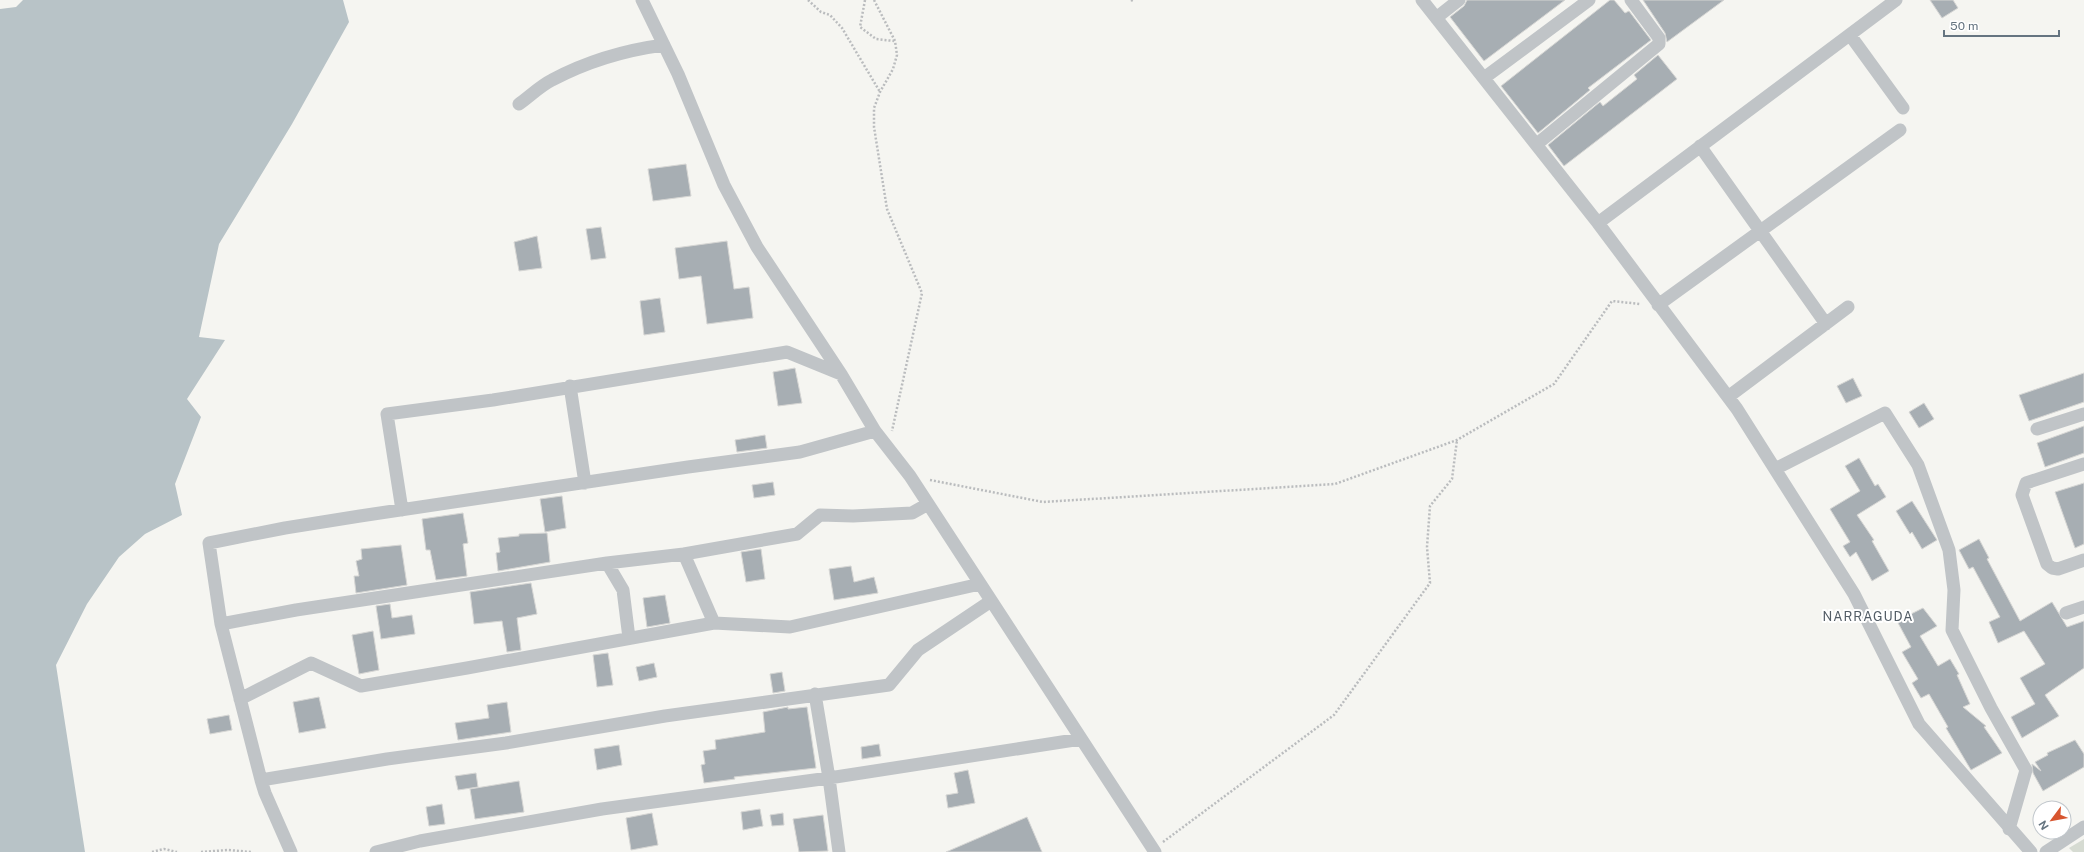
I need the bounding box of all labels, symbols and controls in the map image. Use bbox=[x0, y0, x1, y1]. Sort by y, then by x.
scale bar bbox=[1944, 12, 2059, 38]
text: 50 m bbox=[1950, 19, 1978, 33]
district label: NARRAGUDA bbox=[1823, 609, 1913, 624]
north arrow bbox=[2032, 800, 2072, 840]
text: N bbox=[2036, 818, 2051, 832]

